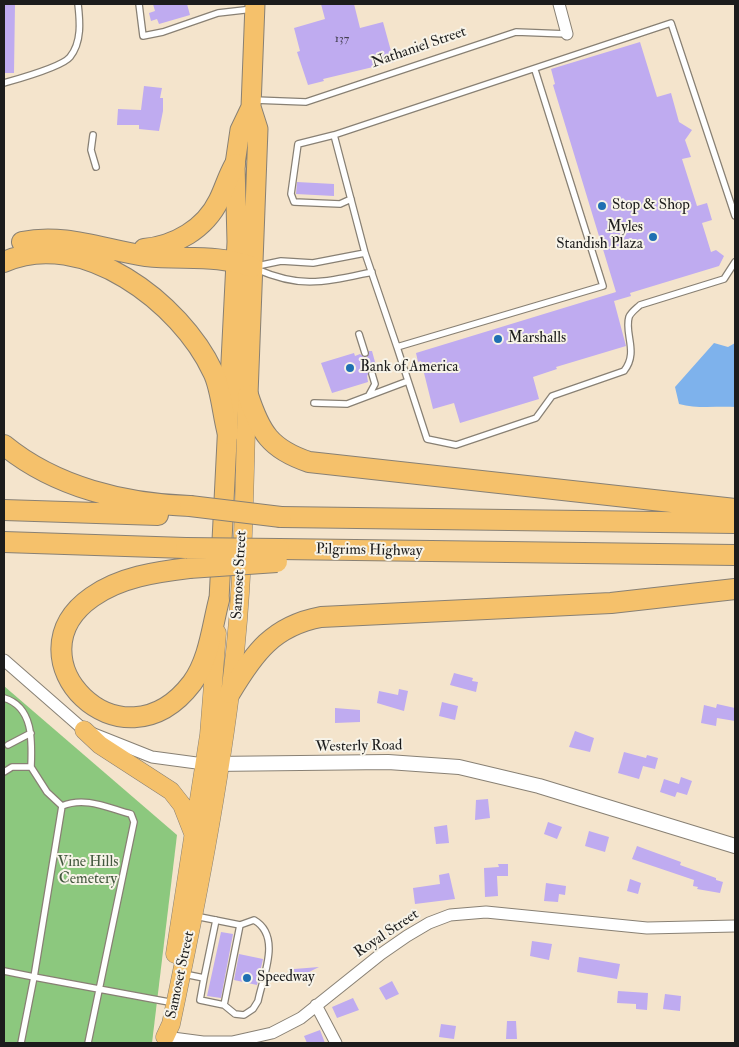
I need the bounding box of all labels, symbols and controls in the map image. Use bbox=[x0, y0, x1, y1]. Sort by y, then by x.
street label: Nathaniel Street bbox=[369, 23, 469, 73]
house number: 137 bbox=[335, 32, 349, 46]
place label: Stop & Shop bbox=[612, 197, 690, 215]
marker: Stop & Shop bbox=[596, 200, 608, 212]
place label: Myles Standish Plaza bbox=[556, 219, 643, 254]
marker: Myles Standish Plaza bbox=[647, 231, 659, 243]
place label: Marshalls bbox=[508, 330, 566, 348]
marker: Marshalls bbox=[492, 333, 504, 345]
place label: Bank of America bbox=[360, 359, 458, 377]
marker: Bank of America bbox=[344, 362, 356, 374]
street label: Samoset Street bbox=[229, 530, 251, 620]
street label: Pilgrims Highway bbox=[316, 541, 422, 561]
street label: Westerly Road bbox=[315, 737, 403, 757]
park label: Vine Hills Cemetery bbox=[58, 854, 118, 889]
street label: Royal Street bbox=[351, 906, 423, 962]
street label: Samoset Street bbox=[163, 930, 199, 1020]
place label: Speedway bbox=[257, 969, 315, 987]
marker: Speedway bbox=[241, 972, 253, 984]

